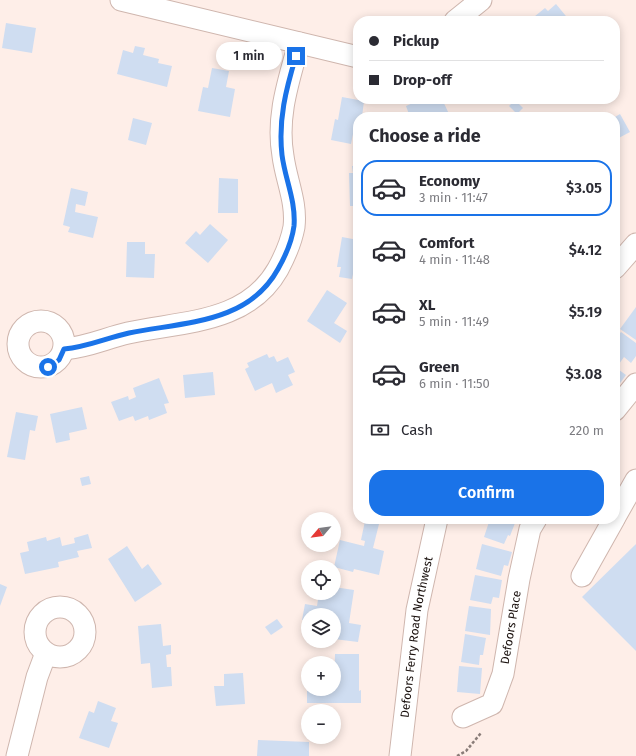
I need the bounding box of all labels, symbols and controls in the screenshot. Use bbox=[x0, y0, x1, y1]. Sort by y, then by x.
text: Pickup bbox=[393, 32, 439, 50]
callout: 1 min bbox=[216, 42, 282, 70]
route end bbox=[287, 47, 305, 65]
text: 1 min bbox=[233, 48, 265, 63]
text: Drop-off bbox=[393, 71, 452, 89]
text: Choose a ride bbox=[369, 125, 481, 147]
icon: car bbox=[371, 170, 407, 206]
text: Economy bbox=[419, 172, 480, 190]
text: $3.05 bbox=[566, 179, 602, 197]
text: 3 min · 11:47 bbox=[419, 190, 488, 205]
icon: car bbox=[371, 232, 407, 268]
text: Comfort bbox=[419, 234, 475, 252]
text: $4.12 bbox=[569, 241, 602, 259]
text: 4 min · 11:48 bbox=[419, 252, 490, 267]
icon: car bbox=[371, 294, 407, 330]
text: XL bbox=[419, 296, 435, 314]
text: $5.19 bbox=[569, 303, 602, 321]
text: 5 min · 11:49 bbox=[419, 314, 489, 329]
icon: car bbox=[371, 356, 407, 392]
route start bbox=[39, 358, 57, 376]
text: Green bbox=[419, 358, 459, 376]
text: $3.08 bbox=[565, 365, 602, 383]
text: 6 min · 11:50 bbox=[419, 376, 490, 391]
icon: cash bbox=[369, 419, 391, 441]
text: Cash bbox=[401, 421, 433, 439]
text: 220 m bbox=[569, 423, 604, 438]
button: Confirm bbox=[369, 470, 604, 516]
north arrow bbox=[301, 512, 341, 552]
map controls bbox=[301, 512, 341, 744]
street label: Defoors Ferry Road Northwest bbox=[397, 555, 436, 719]
button: locate bbox=[301, 560, 341, 600]
street label: Defoors Place bbox=[498, 590, 524, 665]
button: layers bbox=[301, 608, 341, 648]
button: + bbox=[301, 656, 341, 696]
button: − bbox=[301, 704, 341, 744]

